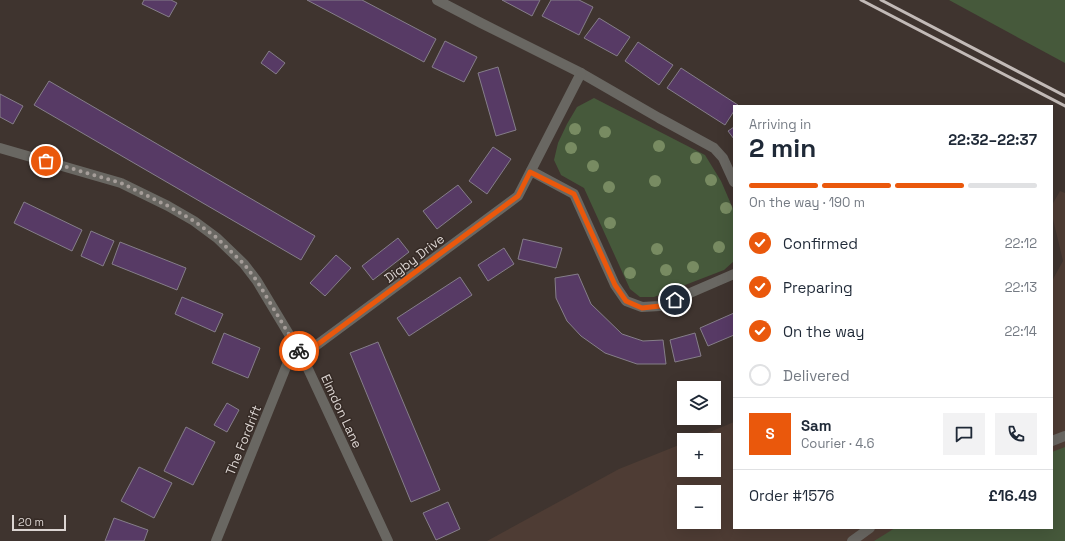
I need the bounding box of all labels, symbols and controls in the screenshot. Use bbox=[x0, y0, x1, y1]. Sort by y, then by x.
text: Arriving in bbox=[749, 116, 811, 133]
text: 22:32–22:37 bbox=[948, 130, 1037, 149]
text: 2 min bbox=[749, 131, 816, 165]
pin bbox=[29, 144, 63, 178]
icon: bag bbox=[35, 150, 57, 172]
text: On the way · 190 m bbox=[749, 194, 865, 211]
street label: Digby Drive bbox=[381, 230, 448, 287]
icon: check bbox=[749, 232, 771, 254]
text: Confirmed bbox=[783, 234, 858, 253]
text: 22:12 bbox=[1005, 235, 1037, 252]
icon: check bbox=[749, 276, 771, 298]
text: Preparing bbox=[783, 278, 853, 297]
text: 22:13 bbox=[1005, 279, 1037, 296]
pin bbox=[658, 283, 692, 317]
icon: home bbox=[664, 289, 686, 311]
icon: check bbox=[749, 320, 771, 342]
text: On the way bbox=[783, 322, 864, 341]
text: 22:14 bbox=[1004, 323, 1037, 340]
courier bbox=[279, 331, 319, 371]
icon: bike bbox=[288, 340, 310, 362]
text: Delivered bbox=[783, 366, 850, 385]
street label: Elmdon Lane bbox=[317, 372, 366, 451]
map controls bbox=[677, 381, 721, 529]
button: layers bbox=[677, 381, 721, 425]
street label: The Fordrift bbox=[222, 403, 265, 478]
button: chat bbox=[943, 413, 985, 455]
button: phone bbox=[995, 413, 1037, 455]
text: Sam bbox=[801, 416, 832, 435]
text: S bbox=[765, 424, 775, 443]
button: + bbox=[677, 433, 721, 477]
text: Courier · 4.6 bbox=[801, 435, 874, 452]
button: − bbox=[677, 485, 721, 529]
text: Order #1576 bbox=[749, 486, 835, 505]
text: £16.49 bbox=[988, 486, 1037, 505]
scale bar bbox=[12, 513, 66, 532]
text: 20 m bbox=[18, 515, 44, 529]

